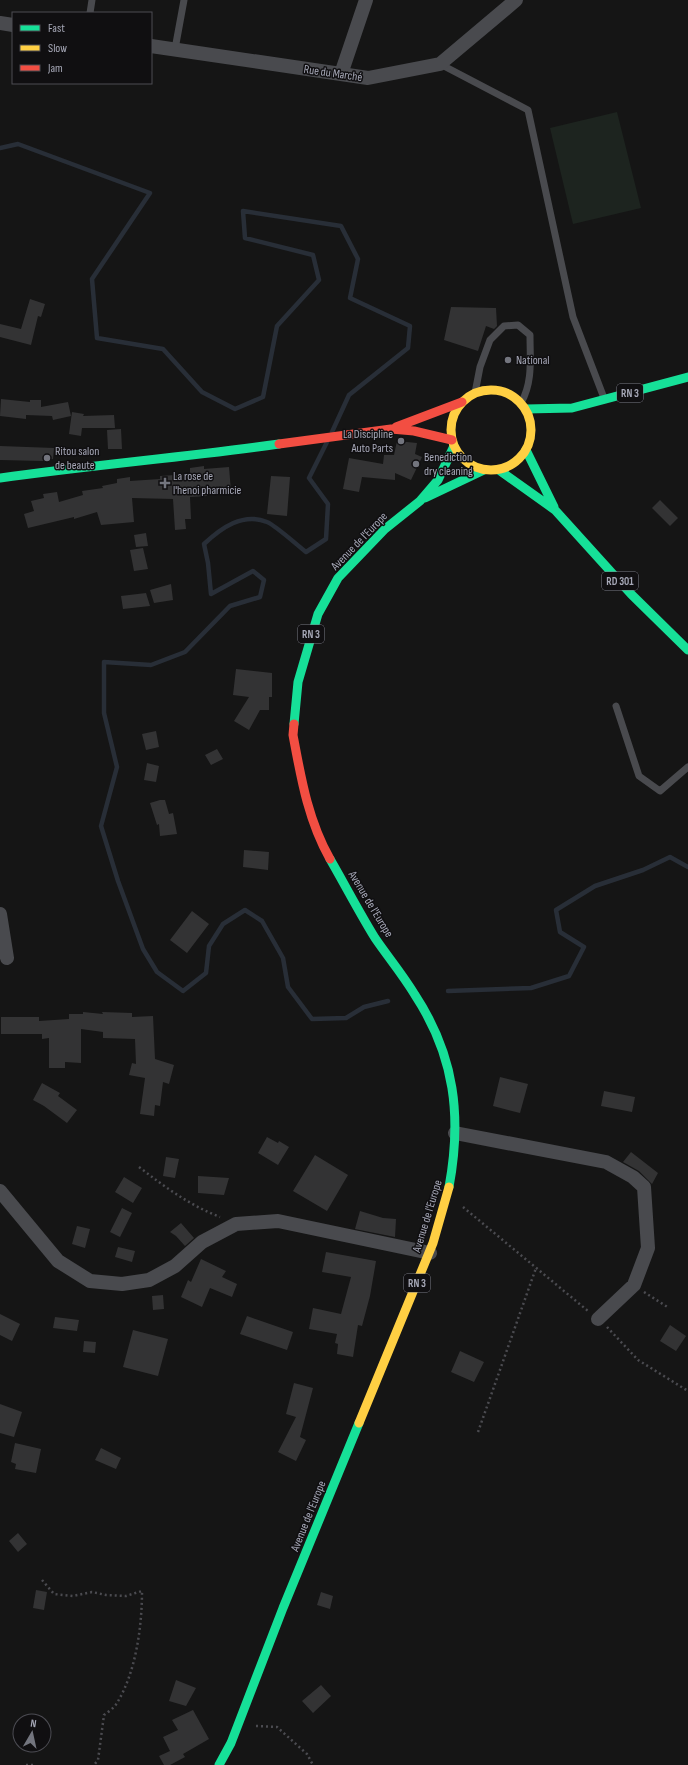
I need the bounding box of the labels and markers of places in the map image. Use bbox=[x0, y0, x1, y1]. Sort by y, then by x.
place label: National bbox=[516, 353, 550, 368]
marker: National bbox=[503, 355, 513, 365]
place label: La Discipline Auto Parts bbox=[343, 427, 393, 456]
marker: La Discipline Auto Parts bbox=[396, 436, 406, 446]
place label: Ritou salon de beaute bbox=[55, 444, 99, 473]
place label: Benediction dry cleaning bbox=[424, 450, 473, 479]
marker: Ritou salon de beaute bbox=[42, 453, 52, 463]
marker: Benediction dry cleaning bbox=[411, 459, 421, 469]
place label: La rose de l'henoi pharmicie bbox=[173, 469, 241, 498]
marker: La rose de l'henoi pharmicie bbox=[160, 478, 170, 488]

